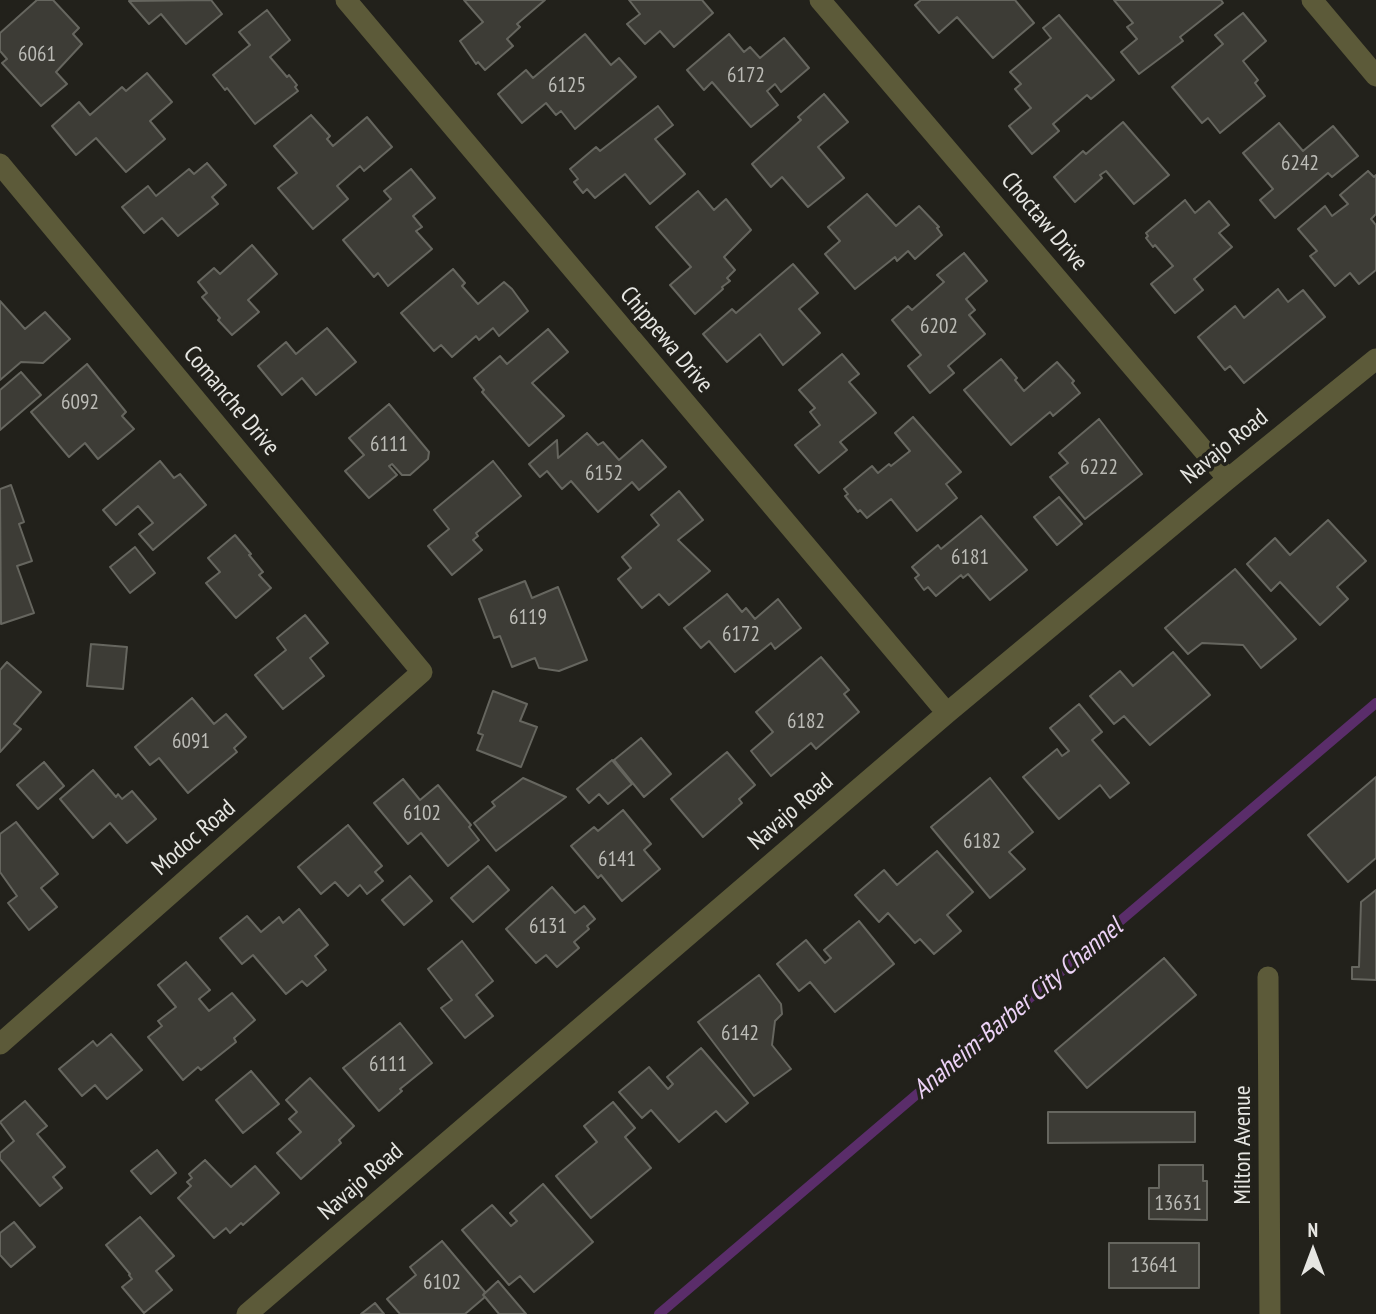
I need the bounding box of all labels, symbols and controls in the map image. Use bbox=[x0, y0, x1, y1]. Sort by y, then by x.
house number: 6061 bbox=[18, 42, 56, 68]
house number: 6172 bbox=[727, 63, 765, 89]
house number: 6125 bbox=[548, 73, 586, 99]
house number: 6242 bbox=[1281, 151, 1319, 177]
street label: Choctaw Drive bbox=[995, 167, 1093, 277]
street label: Chippewa Drive bbox=[613, 281, 719, 399]
house number: 6202 bbox=[920, 314, 958, 340]
street label: Comanche Drive bbox=[177, 340, 285, 462]
house number: 6092 bbox=[61, 390, 99, 416]
street label: Navajo Road bbox=[1176, 403, 1274, 491]
house number: 6111 bbox=[370, 432, 408, 458]
house number: 6222 bbox=[1080, 455, 1118, 481]
house number: 6152 bbox=[585, 461, 623, 487]
house number: 6181 bbox=[951, 545, 989, 571]
house number: 6119 bbox=[509, 605, 547, 631]
house number: 6172 bbox=[722, 622, 760, 648]
house number: 6182 bbox=[787, 709, 825, 735]
house number: 6091 bbox=[172, 729, 210, 755]
street label: Navajo Road bbox=[743, 767, 839, 857]
street label: Modoc Road bbox=[146, 794, 242, 882]
house number: 6102 bbox=[403, 801, 441, 827]
house number: 6182 bbox=[963, 829, 1001, 855]
house number: 6141 bbox=[598, 847, 636, 873]
water label: Anaheim-Barber City Channel bbox=[907, 912, 1129, 1106]
house number: 6131 bbox=[529, 914, 567, 940]
house number: 6142 bbox=[721, 1021, 759, 1047]
house number: 6111 bbox=[369, 1052, 407, 1078]
street label: Milton Avenue bbox=[1229, 1085, 1257, 1205]
street label: Navajo Road bbox=[313, 1137, 409, 1227]
house number: 13631 bbox=[1154, 1191, 1202, 1217]
north arrow bbox=[1278, 1216, 1348, 1286]
text: N bbox=[1308, 1218, 1318, 1242]
house number: 13641 bbox=[1130, 1253, 1178, 1279]
house number: 6102 bbox=[423, 1270, 461, 1296]

